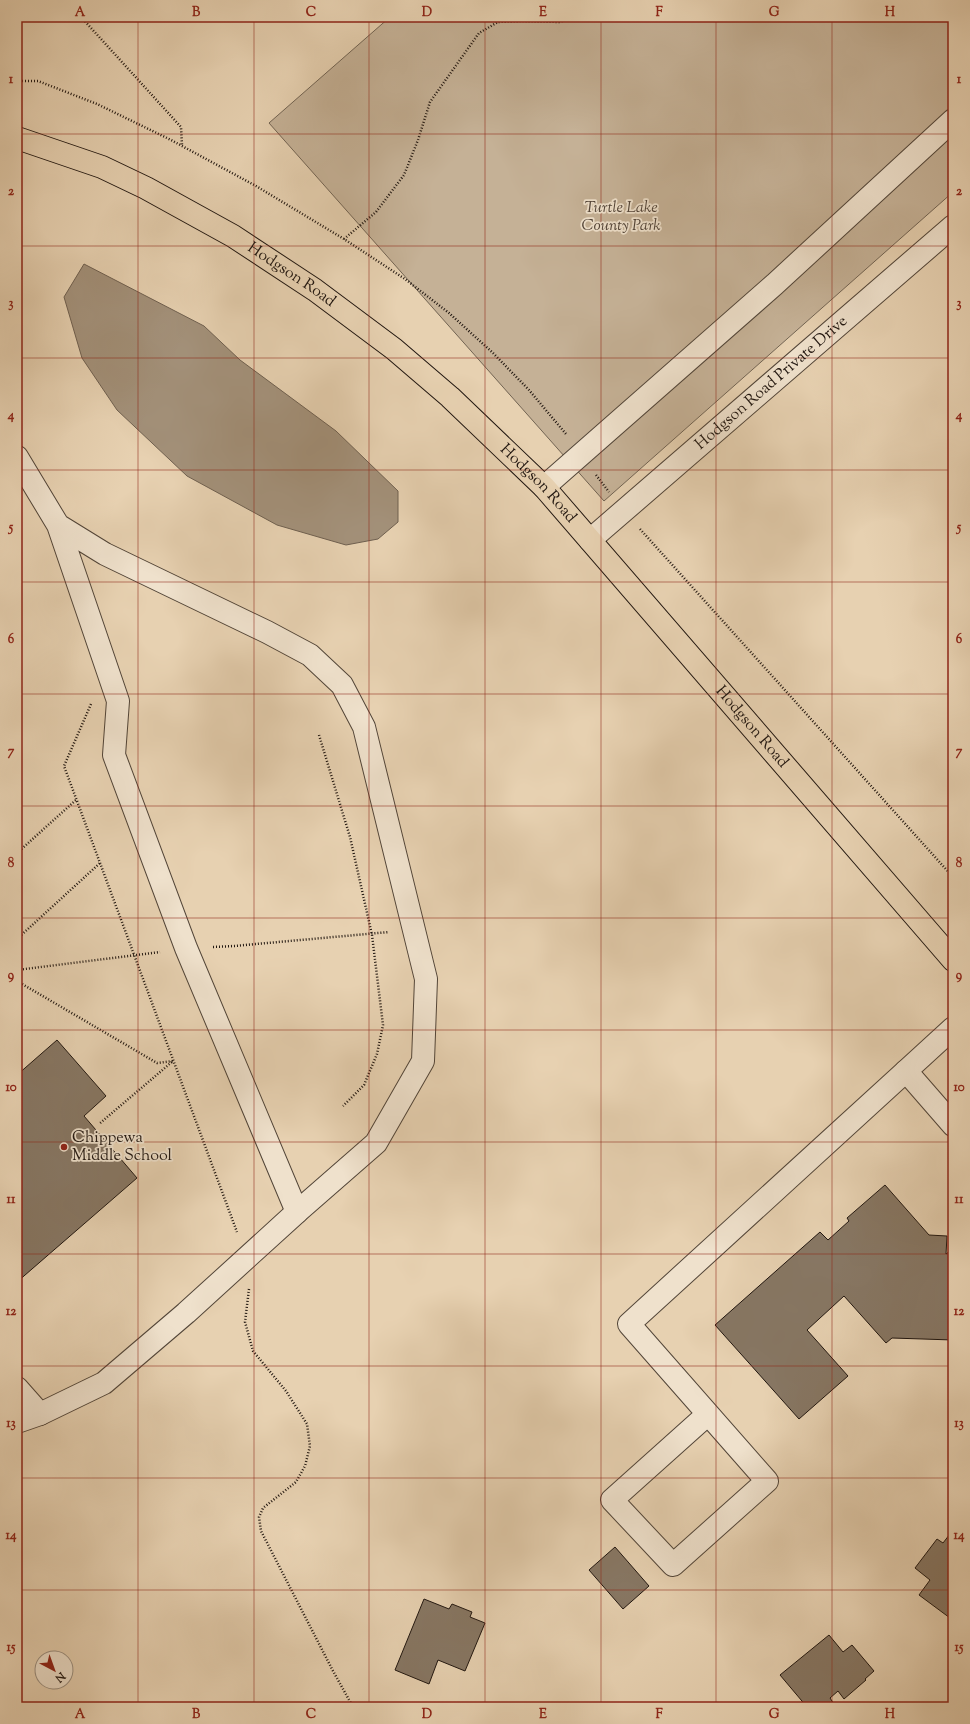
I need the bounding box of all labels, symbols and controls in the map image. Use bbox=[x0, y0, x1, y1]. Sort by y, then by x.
text: A bbox=[75, 4, 86, 22]
text: B bbox=[192, 4, 201, 22]
text: C bbox=[306, 4, 316, 22]
text: D bbox=[422, 4, 432, 22]
text: E bbox=[539, 4, 547, 22]
text: F bbox=[655, 4, 663, 22]
text: G bbox=[769, 4, 780, 22]
text: H bbox=[885, 4, 896, 22]
text: 1 bbox=[9, 71, 14, 89]
text: 1 bbox=[957, 71, 962, 89]
text: 2 bbox=[8, 183, 15, 201]
text: 2 bbox=[956, 183, 963, 201]
park label: Turtle Lake County Park bbox=[582, 197, 660, 238]
street label: Hodgson Road bbox=[243, 237, 340, 313]
text: 3 bbox=[8, 295, 14, 313]
text: 3 bbox=[956, 295, 962, 313]
street label: Hodgson Road Private Drive bbox=[690, 310, 853, 456]
text: 4 bbox=[7, 407, 15, 425]
text: 4 bbox=[955, 407, 963, 425]
street label: Hodgson Road bbox=[494, 439, 582, 528]
text: 5 bbox=[8, 519, 14, 537]
text: 5 bbox=[956, 519, 962, 537]
text: 6 bbox=[8, 631, 15, 649]
text: 6 bbox=[956, 631, 963, 649]
street label: Hodgson Road bbox=[710, 681, 794, 773]
text: 7 bbox=[8, 743, 15, 761]
text: 7 bbox=[956, 743, 963, 761]
text: 8 bbox=[8, 855, 15, 873]
text: 8 bbox=[956, 855, 963, 873]
text: 9 bbox=[8, 967, 15, 985]
text: 9 bbox=[956, 967, 963, 985]
text: 10 bbox=[5, 1079, 17, 1097]
text: 10 bbox=[953, 1079, 965, 1097]
place label: Chippewa Middle School bbox=[72, 1127, 173, 1168]
marker: Chippewa Middle School bbox=[59, 1142, 69, 1152]
text: 11 bbox=[7, 1191, 16, 1209]
text: 11 bbox=[955, 1191, 964, 1209]
text: 12 bbox=[6, 1303, 17, 1321]
text: 12 bbox=[954, 1303, 965, 1321]
text: 13 bbox=[6, 1415, 16, 1433]
text: 13 bbox=[954, 1415, 964, 1433]
text: 14 bbox=[6, 1527, 17, 1545]
text: 14 bbox=[954, 1527, 965, 1545]
text: 15 bbox=[7, 1639, 16, 1657]
text: 15 bbox=[955, 1639, 964, 1657]
north arrow bbox=[34, 1650, 74, 1690]
text: N bbox=[51, 1667, 69, 1686]
text: A bbox=[75, 1706, 86, 1724]
text: B bbox=[192, 1706, 201, 1724]
text: C bbox=[306, 1706, 316, 1724]
text: D bbox=[422, 1706, 432, 1724]
text: E bbox=[539, 1706, 547, 1724]
text: F bbox=[655, 1706, 663, 1724]
text: G bbox=[769, 1706, 780, 1724]
text: H bbox=[885, 1706, 896, 1724]

